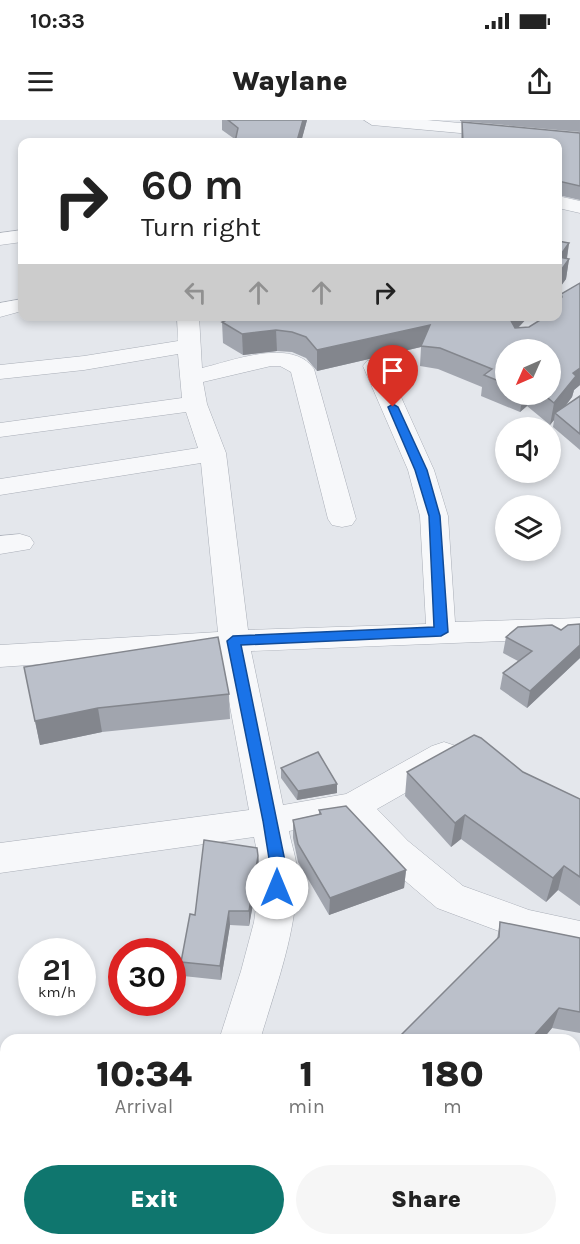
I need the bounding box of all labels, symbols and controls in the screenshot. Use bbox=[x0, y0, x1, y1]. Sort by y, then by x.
text: 10:33 bbox=[30, 8, 85, 34]
icon: menu bbox=[24, 65, 57, 98]
text: Waylane bbox=[232, 65, 348, 97]
icon: share bbox=[523, 65, 556, 98]
text: 60 m bbox=[141, 160, 244, 210]
icon: right bbox=[42, 162, 120, 240]
text: Turn right bbox=[141, 211, 261, 243]
icon: left bbox=[179, 276, 212, 309]
icon: ahead bbox=[242, 276, 275, 309]
icon: ahead bbox=[305, 276, 338, 309]
icon: right bbox=[368, 276, 401, 309]
north arrow bbox=[495, 339, 561, 405]
map controls bbox=[495, 339, 561, 561]
pin bbox=[367, 345, 418, 407]
icon: arrive bbox=[376, 354, 409, 387]
button: sound bbox=[495, 417, 561, 483]
button: layers bbox=[495, 495, 561, 561]
position arrow bbox=[245, 856, 309, 920]
speed limit sign: 30 bbox=[108, 938, 186, 1016]
text: 21 bbox=[43, 952, 71, 988]
text: km/h bbox=[38, 983, 76, 1001]
text: 10:34 bbox=[96, 1053, 192, 1095]
text: 1 bbox=[300, 1053, 313, 1095]
text: 180 bbox=[421, 1053, 484, 1095]
text: Arrival bbox=[115, 1095, 173, 1118]
text: min bbox=[288, 1095, 325, 1118]
text: m bbox=[443, 1095, 462, 1118]
button: Exit bbox=[24, 1165, 284, 1234]
button: Share bbox=[296, 1165, 556, 1234]

